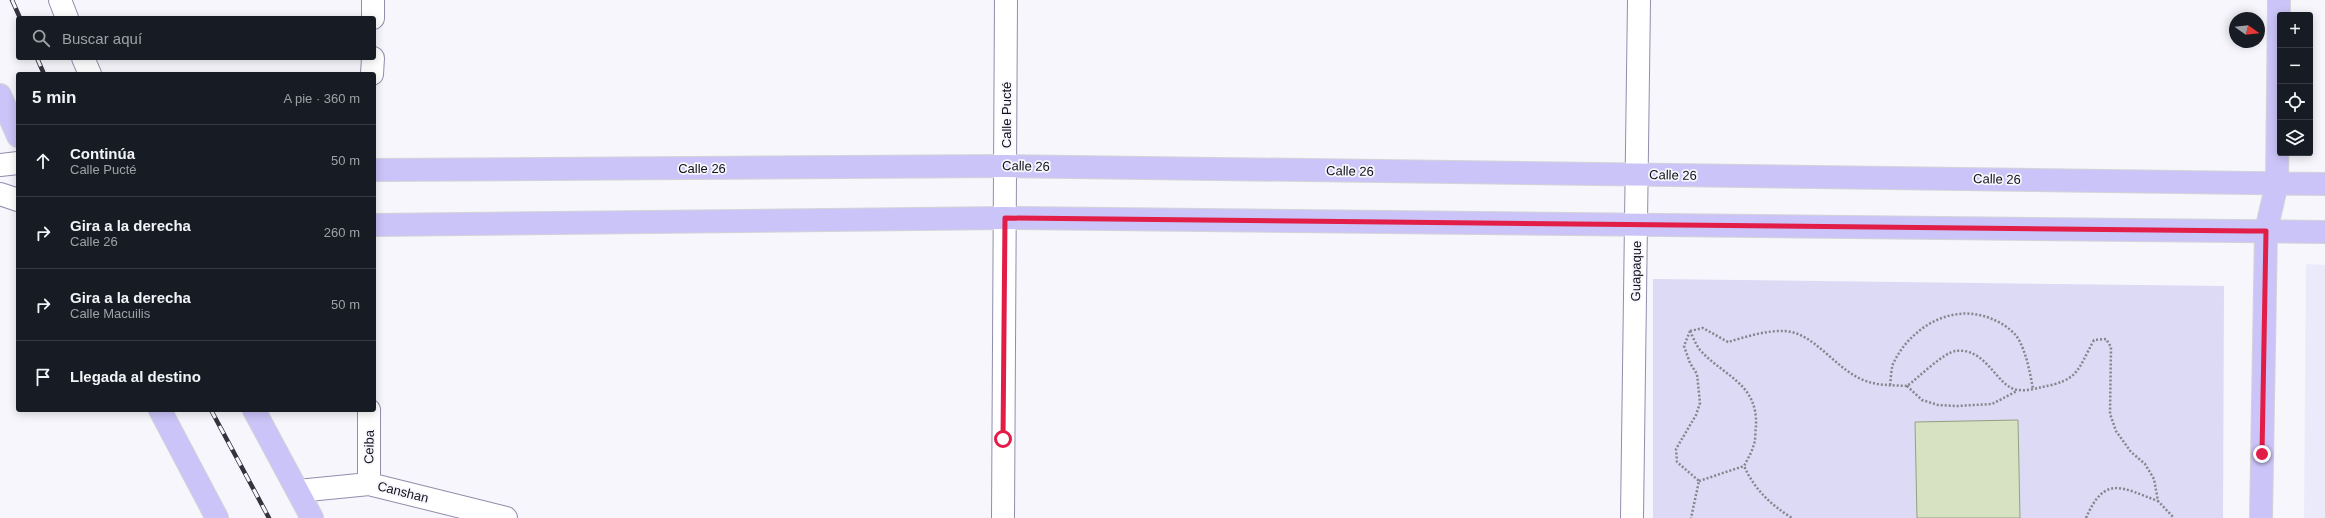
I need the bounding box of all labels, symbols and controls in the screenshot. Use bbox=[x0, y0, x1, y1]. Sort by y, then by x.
north arrow bbox=[2229, 12, 2265, 48]
map controls bbox=[2277, 12, 2313, 156]
button: + bbox=[2277, 12, 2313, 48]
search box bbox=[16, 16, 376, 60]
icon: search bbox=[30, 27, 52, 49]
text: Buscar aquí bbox=[62, 30, 142, 47]
button: − bbox=[2277, 48, 2313, 84]
street label: Calle Pucté bbox=[999, 82, 1014, 148]
button: locate bbox=[2277, 84, 2313, 120]
text: 5 min bbox=[32, 88, 76, 107]
text: A pie · 360 m bbox=[283, 91, 360, 106]
button: layers bbox=[2277, 120, 2313, 156]
text: Continúa bbox=[70, 145, 135, 162]
icon: ahead bbox=[32, 150, 54, 172]
text: 50 m bbox=[331, 153, 360, 168]
street label: Calle 26 bbox=[1002, 158, 1050, 174]
street label: Calle 26 bbox=[678, 161, 726, 176]
text: Calle Pucté bbox=[70, 162, 136, 177]
street label: Calle 26 bbox=[1326, 163, 1374, 179]
street label: Calle 26 bbox=[1649, 167, 1697, 183]
street label: Calle 26 bbox=[1973, 171, 2021, 187]
text: Gira a la derecha bbox=[70, 217, 191, 234]
icon: right bbox=[32, 222, 54, 244]
text: 260 m bbox=[324, 225, 360, 240]
text: Calle 26 bbox=[70, 234, 118, 249]
street label: Guapaque bbox=[1628, 241, 1644, 301]
text: Gira a la derecha bbox=[70, 289, 191, 306]
icon: right bbox=[32, 294, 54, 316]
text: 50 m bbox=[331, 297, 360, 312]
text: Calle Macuilis bbox=[70, 306, 150, 321]
icon: arrive bbox=[32, 366, 54, 388]
text: Llegada al destino bbox=[70, 368, 201, 385]
street label: Ceiba bbox=[361, 429, 377, 464]
route start bbox=[994, 430, 1012, 448]
route end bbox=[2253, 445, 2271, 463]
street label: Canshan bbox=[376, 478, 430, 506]

